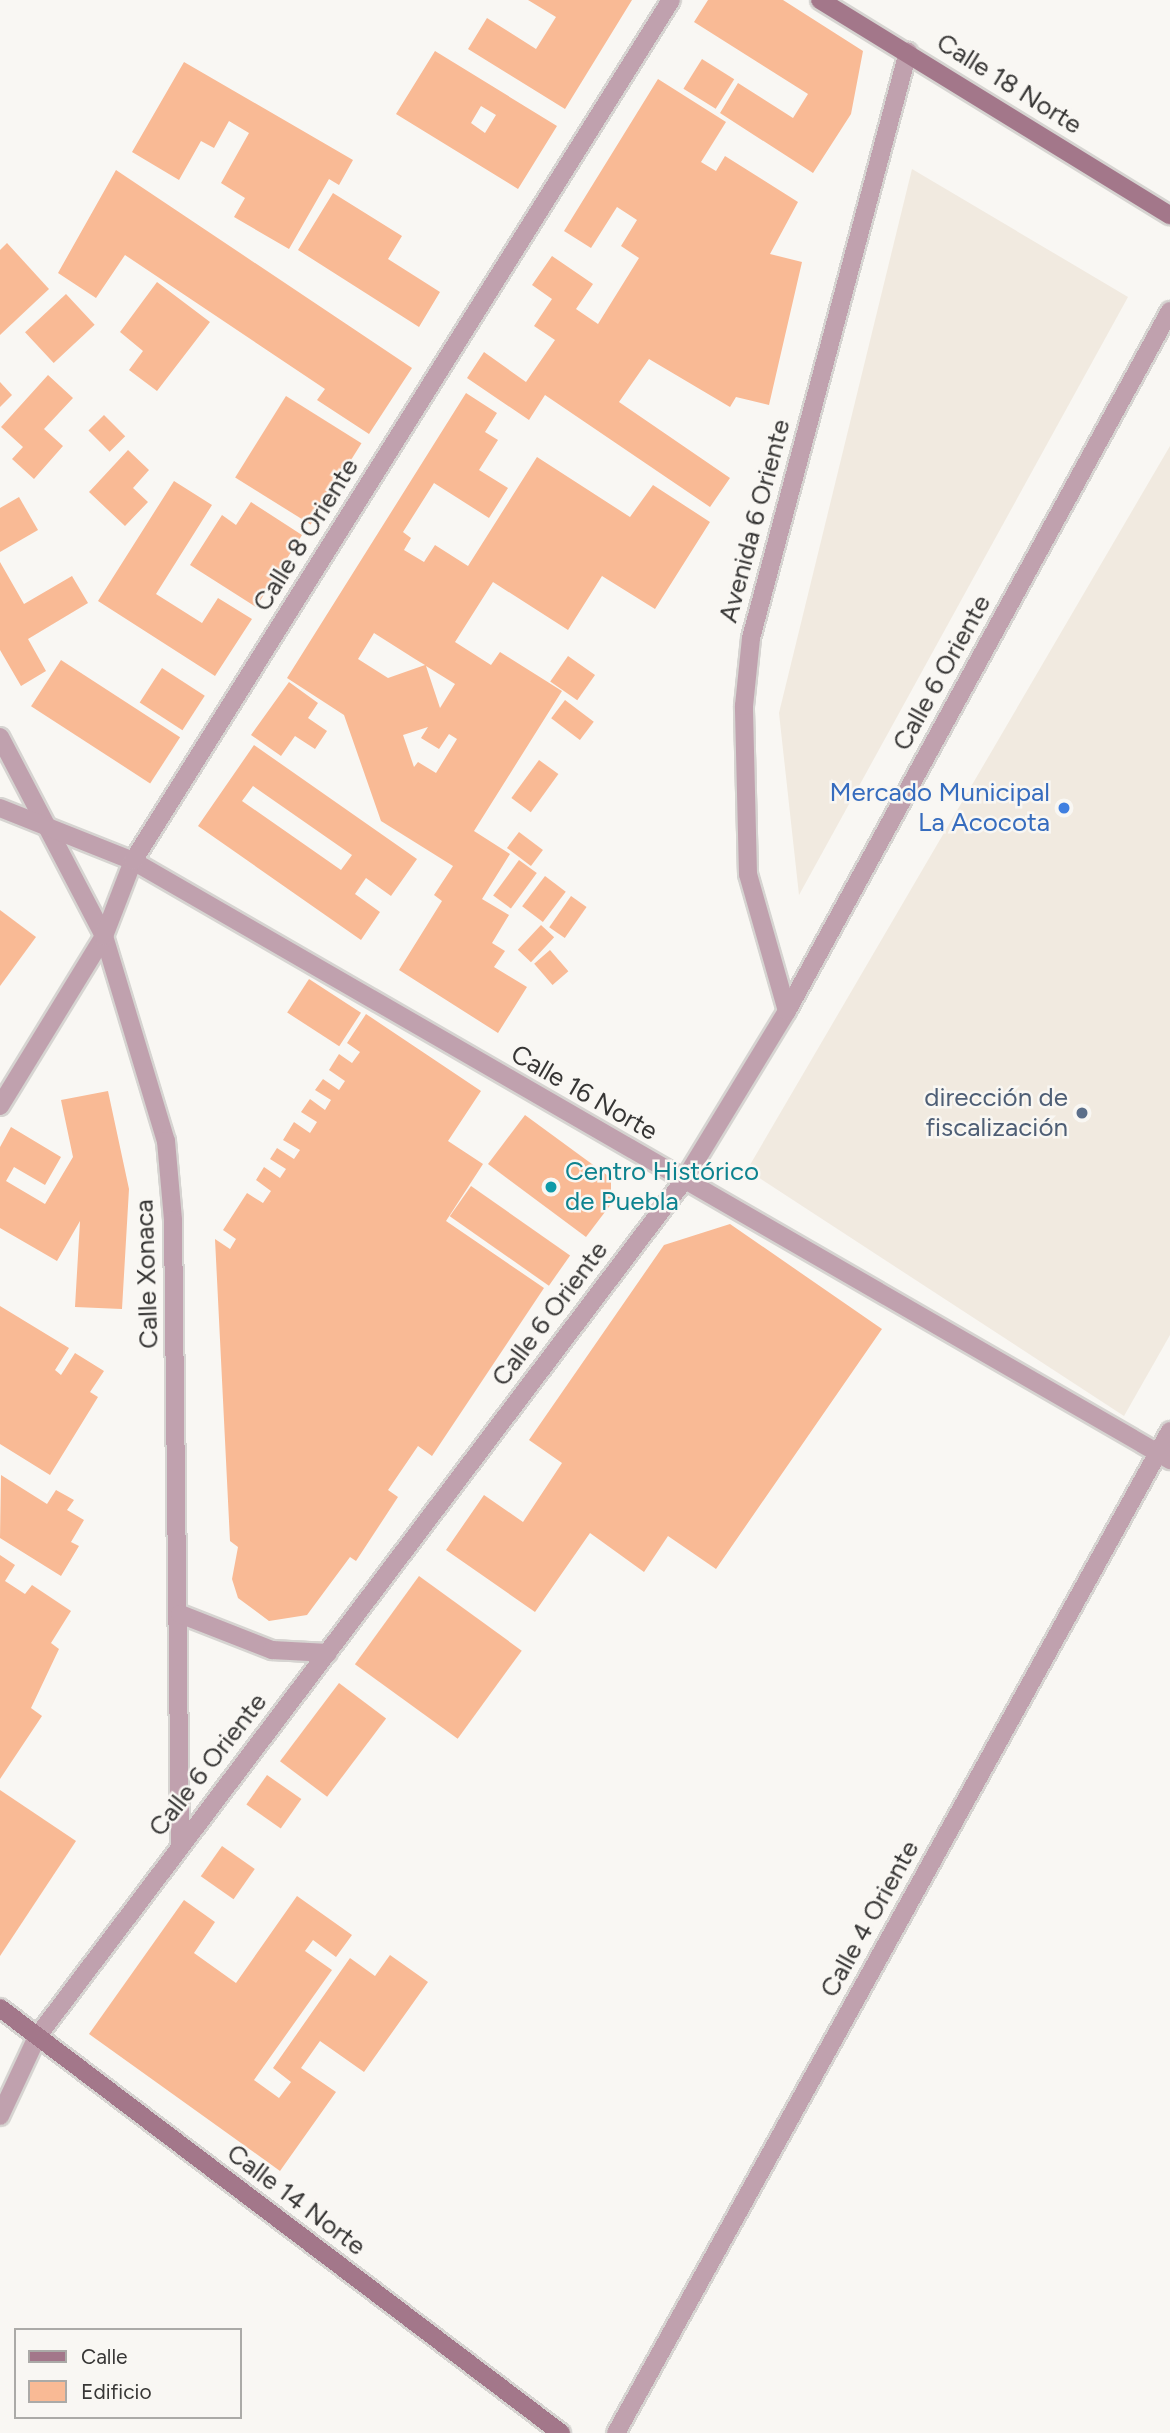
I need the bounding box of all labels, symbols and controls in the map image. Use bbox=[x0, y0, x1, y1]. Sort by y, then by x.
street label: Calle 18 Norte bbox=[931, 27, 1087, 141]
street label: Avenida 6 Oriente bbox=[713, 416, 797, 626]
street label: Calle 8 Oriente bbox=[247, 453, 365, 617]
street label: Calle 6 Oriente bbox=[886, 590, 998, 756]
place label: Mercado Municipal La Acocota bbox=[829, 777, 1050, 838]
marker: Mercado Municipal La Acocota bbox=[1056, 800, 1072, 816]
street label: Calle 16 Norte bbox=[505, 1039, 663, 1147]
place label: dirección de fiscalización bbox=[924, 1082, 1068, 1144]
marker: dirección de fiscalización bbox=[1074, 1105, 1090, 1121]
place label: Centro Histórico de Puebla bbox=[565, 1156, 759, 1218]
marker: Centro Histórico de Puebla bbox=[543, 1179, 559, 1195]
street label: Calle Xonaca bbox=[129, 1199, 165, 1349]
street label: Calle 6 Oriente bbox=[486, 1236, 614, 1392]
street label: Calle 6 Oriente bbox=[142, 1687, 274, 1843]
street label: Calle 4 Oriente bbox=[814, 1835, 926, 2003]
street label: Calle 14 Norte bbox=[221, 2138, 371, 2262]
legend bbox=[14, 2328, 242, 2419]
text: Calle bbox=[81, 2344, 128, 2369]
text: Edificio bbox=[81, 2379, 152, 2404]

